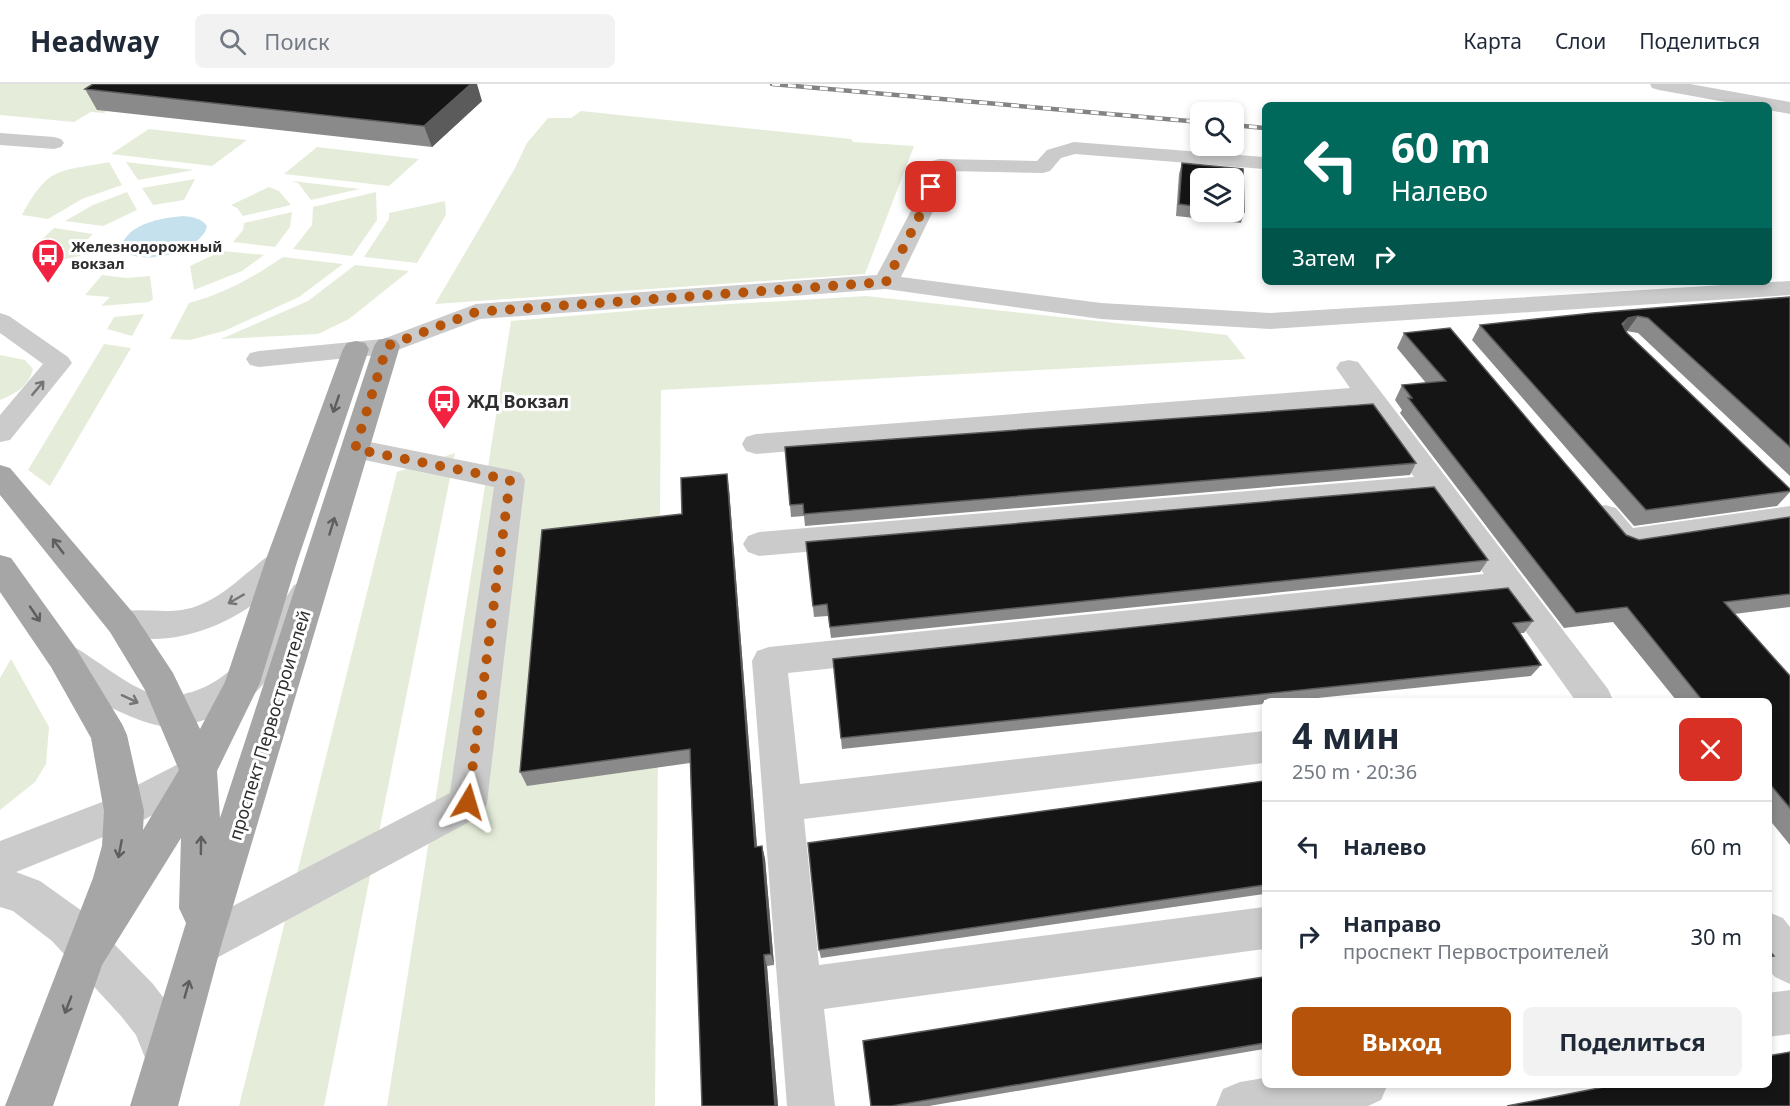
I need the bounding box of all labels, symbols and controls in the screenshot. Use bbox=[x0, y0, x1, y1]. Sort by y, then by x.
search box bbox=[195, 14, 615, 68]
text: Headway bbox=[30, 22, 159, 60]
icon: search bbox=[216, 25, 249, 58]
text: Поиск bbox=[264, 26, 330, 56]
text: Карта bbox=[1463, 27, 1522, 55]
text: Слои bbox=[1555, 27, 1606, 55]
text: Поделиться bbox=[1639, 27, 1760, 55]
map controls bbox=[1190, 102, 1244, 222]
button: search bbox=[1190, 102, 1244, 156]
text: 60 m bbox=[1391, 118, 1491, 175]
icon: left bbox=[1292, 126, 1370, 204]
pin bbox=[905, 161, 956, 212]
button: layers bbox=[1190, 168, 1244, 222]
icon: arrive bbox=[914, 170, 947, 203]
text: Налево bbox=[1391, 172, 1488, 209]
place label: Железнодорожный вокзал bbox=[71, 236, 222, 273]
bus stop icon: Железнодорожный вокзал bbox=[30, 237, 66, 284]
icon: right bbox=[1368, 240, 1401, 273]
text: Затем bbox=[1292, 242, 1356, 272]
one-way arrow bbox=[31, 380, 44, 396]
bus stop icon: ЖД Вокзал bbox=[426, 383, 462, 430]
place label: ЖД Вокзал bbox=[467, 389, 569, 413]
one-way arrow bbox=[330, 394, 341, 413]
one-way arrow bbox=[327, 517, 338, 536]
one-way arrow bbox=[51, 538, 64, 554]
one-way arrow bbox=[228, 594, 245, 606]
one-way arrow bbox=[29, 605, 41, 622]
street label: проспект Первостроителей bbox=[222, 607, 316, 843]
one-way arrow bbox=[121, 694, 139, 706]
text: 4 мин bbox=[1292, 711, 1400, 760]
button: close bbox=[1679, 718, 1742, 781]
text: 250 m · 20:36 bbox=[1292, 758, 1417, 785]
position arrow bbox=[436, 770, 500, 834]
icon: left bbox=[1292, 830, 1325, 863]
text: Налево bbox=[1343, 831, 1426, 861]
text: 60 m bbox=[1691, 831, 1742, 861]
one-way arrow bbox=[195, 836, 207, 856]
one-way arrow bbox=[114, 839, 125, 858]
text: Направо bbox=[1343, 908, 1441, 938]
icon: right bbox=[1292, 920, 1325, 953]
text: 30 m bbox=[1691, 921, 1742, 951]
text: проспект Первостроителей bbox=[1343, 938, 1609, 965]
one-way arrow bbox=[182, 980, 193, 999]
one-way arrow bbox=[61, 995, 72, 1014]
button: Выход bbox=[1292, 1007, 1511, 1076]
button: Поделиться bbox=[1523, 1007, 1742, 1076]

